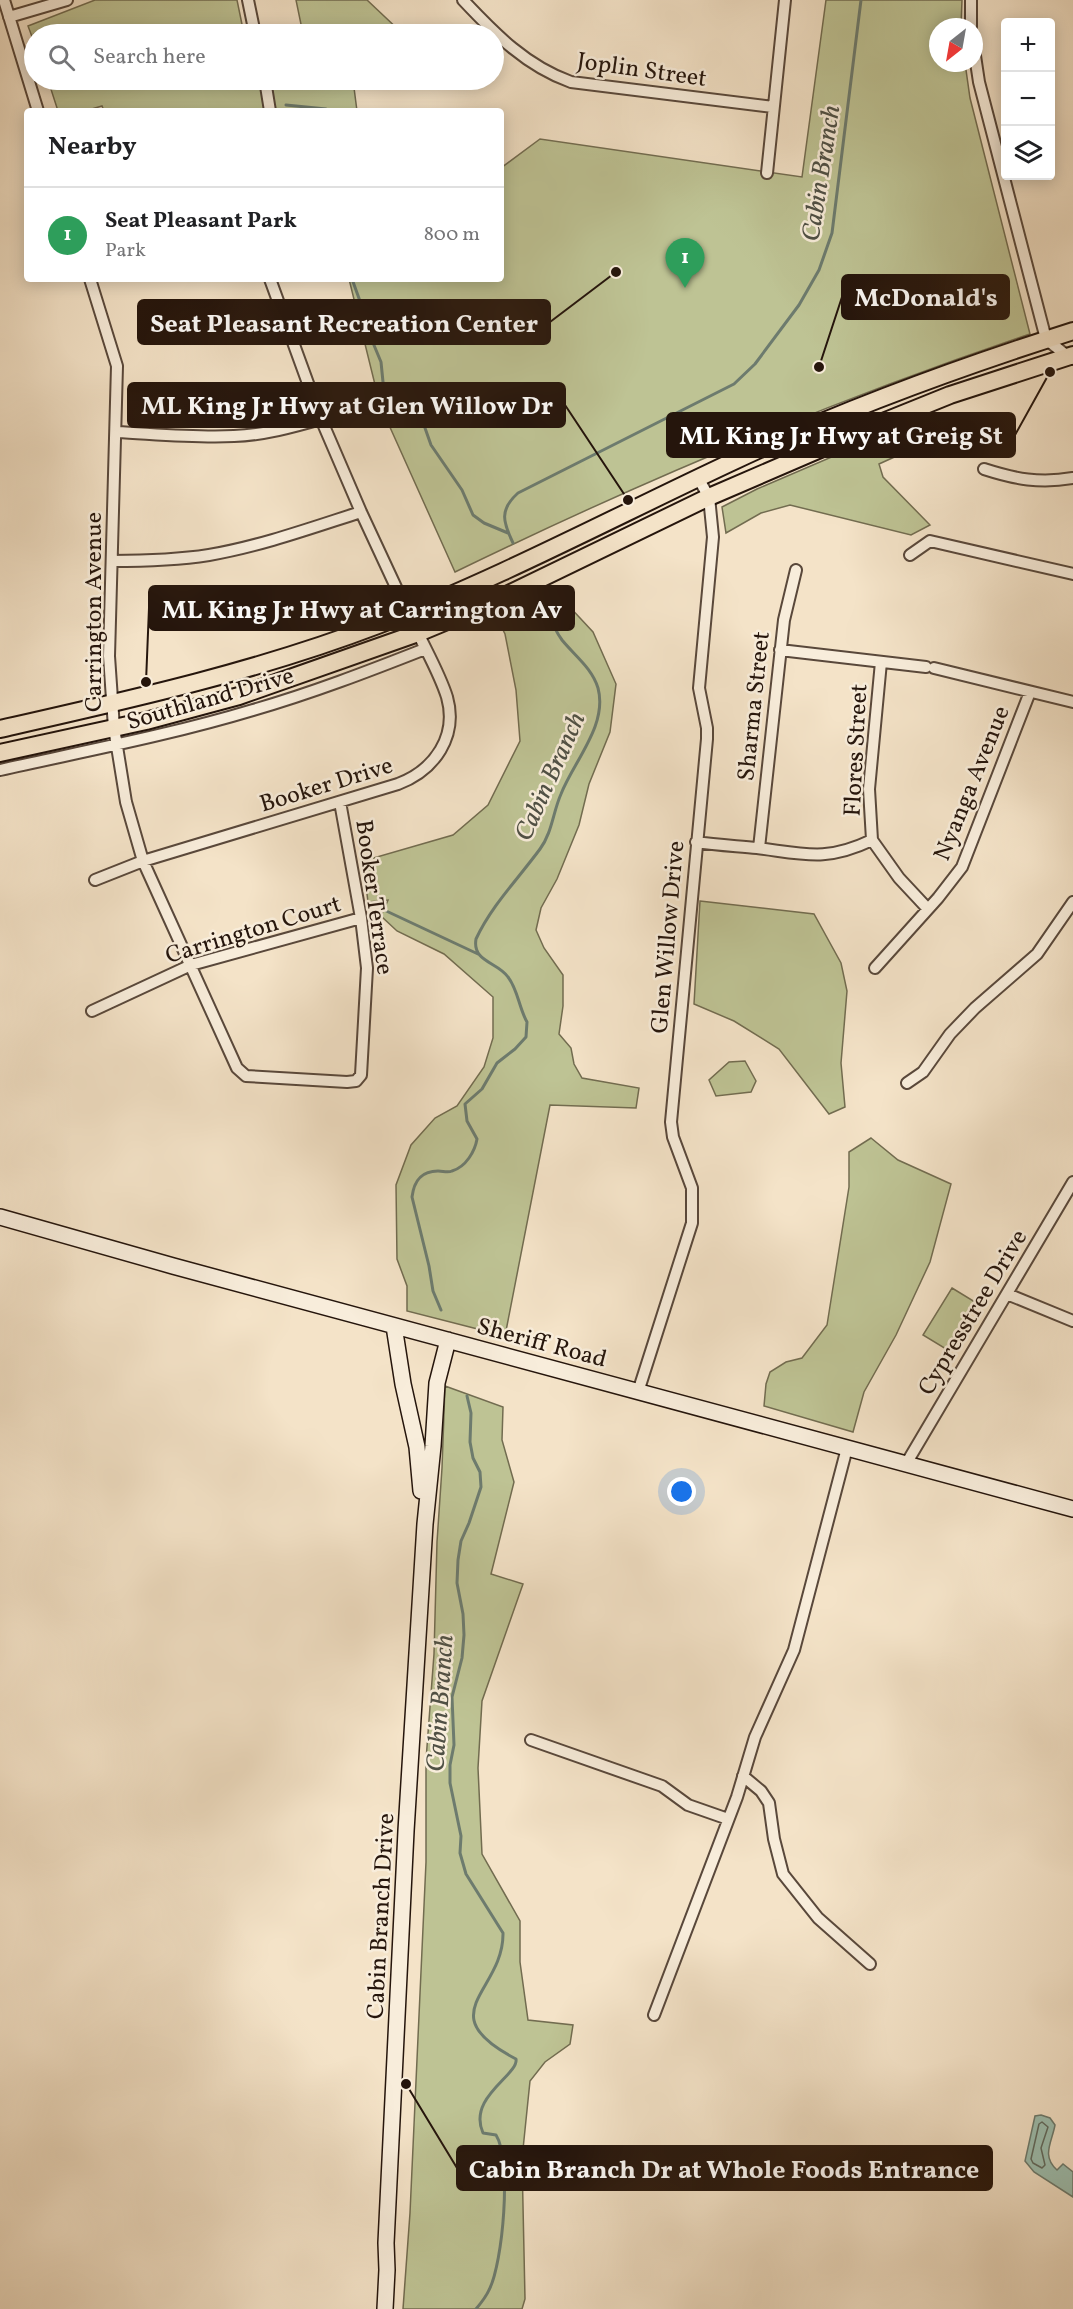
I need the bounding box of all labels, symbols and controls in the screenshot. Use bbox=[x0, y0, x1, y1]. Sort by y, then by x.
north arrow bbox=[929, 18, 983, 72]
map controls bbox=[1001, 18, 1055, 180]
button: + bbox=[1001, 18, 1055, 72]
search box bbox=[24, 24, 504, 90]
icon: search bbox=[45, 41, 78, 74]
text: Search here bbox=[93, 42, 206, 73]
street label: Joplin Street bbox=[575, 45, 709, 97]
button: − bbox=[1001, 72, 1055, 126]
water label: Cabin Branch bbox=[793, 103, 851, 244]
button: layers bbox=[1001, 126, 1055, 180]
text: Nearby bbox=[48, 129, 137, 165]
text: Seat Pleasant Park bbox=[105, 206, 297, 237]
text: 1 bbox=[63, 221, 72, 249]
text: 800 m bbox=[424, 221, 480, 249]
text: Park bbox=[105, 237, 146, 265]
pin: 1 bbox=[666, 238, 704, 288]
callout: McDonald's bbox=[842, 275, 1009, 319]
text: McDonald's bbox=[854, 281, 998, 317]
callout: Seat Pleasant Recreation Center bbox=[138, 300, 550, 344]
text: Seat Pleasant Recreation Center bbox=[150, 307, 538, 343]
callout: ML King Jr Hwy at Glen Willow Dr bbox=[128, 383, 565, 427]
text: ML King Jr Hwy at Glen Willow Dr bbox=[141, 389, 553, 425]
callout: ML King Jr Hwy at Greig St bbox=[667, 413, 1015, 457]
text: ML King Jr Hwy at Greig St bbox=[679, 419, 1003, 455]
street label: Carrington Avenue bbox=[78, 512, 112, 712]
callout: ML King Jr Hwy at Carrington Av bbox=[149, 586, 574, 630]
text: ML King Jr Hwy at Carrington Av bbox=[162, 593, 563, 629]
street label: Sharma Street bbox=[730, 630, 780, 783]
street label: Southland Drive bbox=[123, 660, 298, 740]
street label: Flores Street bbox=[837, 683, 877, 817]
street label: Nyanga Avenue bbox=[926, 701, 1019, 866]
water label: Cabin Branch bbox=[506, 707, 595, 847]
street label: Booker Drive bbox=[256, 750, 397, 822]
street label: Booker Terrace bbox=[345, 817, 401, 977]
street label: Glen Willow Drive bbox=[644, 839, 694, 1035]
street label: Carrington Court bbox=[162, 888, 346, 974]
street label: Cypresstree Drive bbox=[911, 1224, 1037, 1402]
street label: Sheriff Road bbox=[473, 1310, 610, 1378]
your location bbox=[667, 1477, 696, 1506]
water label: Cabin Branch bbox=[418, 1633, 464, 1773]
street label: Cabin Branch Drive bbox=[360, 1812, 404, 2020]
callout: Cabin Branch Dr at Whole Foods Entrance bbox=[457, 2146, 992, 2190]
text: Cabin Branch Dr at Whole Foods Entrance bbox=[469, 2153, 979, 2189]

